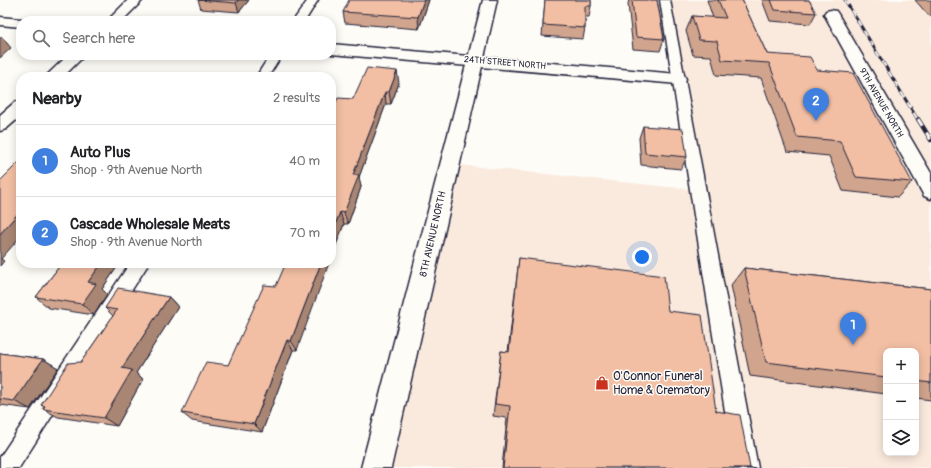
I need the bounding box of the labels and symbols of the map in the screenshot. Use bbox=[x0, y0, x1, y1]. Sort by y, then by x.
street label: 24TH STREET NORTH bbox=[463, 54, 547, 72]
street label: 9TH AVENUE NORTH bbox=[857, 66, 906, 140]
pin: 2 bbox=[803, 88, 829, 121]
street label: 8TH AVENUE NORTH bbox=[417, 190, 449, 278]
your location bbox=[632, 247, 652, 267]
pin: 1 bbox=[840, 312, 866, 345]
place label: O'Connor Funeral Home & Crematory bbox=[613, 369, 710, 398]
shop icon: O'Connor Funeral Home & Crematory bbox=[594, 375, 610, 391]

